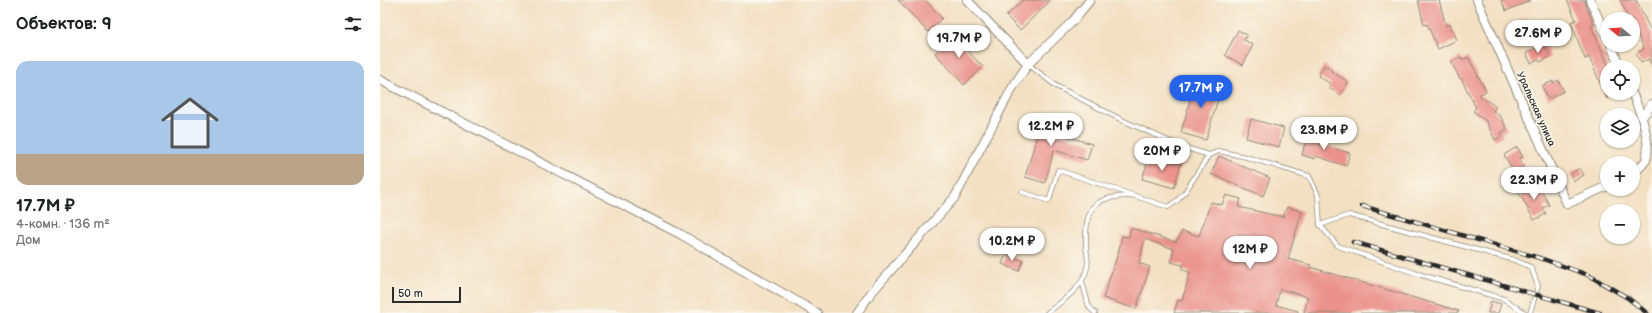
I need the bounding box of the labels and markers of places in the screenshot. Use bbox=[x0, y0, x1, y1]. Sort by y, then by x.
pin: 27.6M ₽ bbox=[1501, 20, 1575, 54]
pin: 19.7M ₽ bbox=[922, 25, 996, 59]
pin: 17.7M ₽ bbox=[1164, 75, 1238, 109]
pin: 12.2M ₽ bbox=[1014, 113, 1088, 147]
pin: 23.8M ₽ bbox=[1287, 117, 1361, 151]
pin: 20M ₽ bbox=[1134, 138, 1190, 172]
pin: 22.3M ₽ bbox=[1497, 167, 1571, 201]
pin: 10.2M ₽ bbox=[975, 228, 1049, 262]
pin: 12M ₽ bbox=[1222, 236, 1278, 270]

